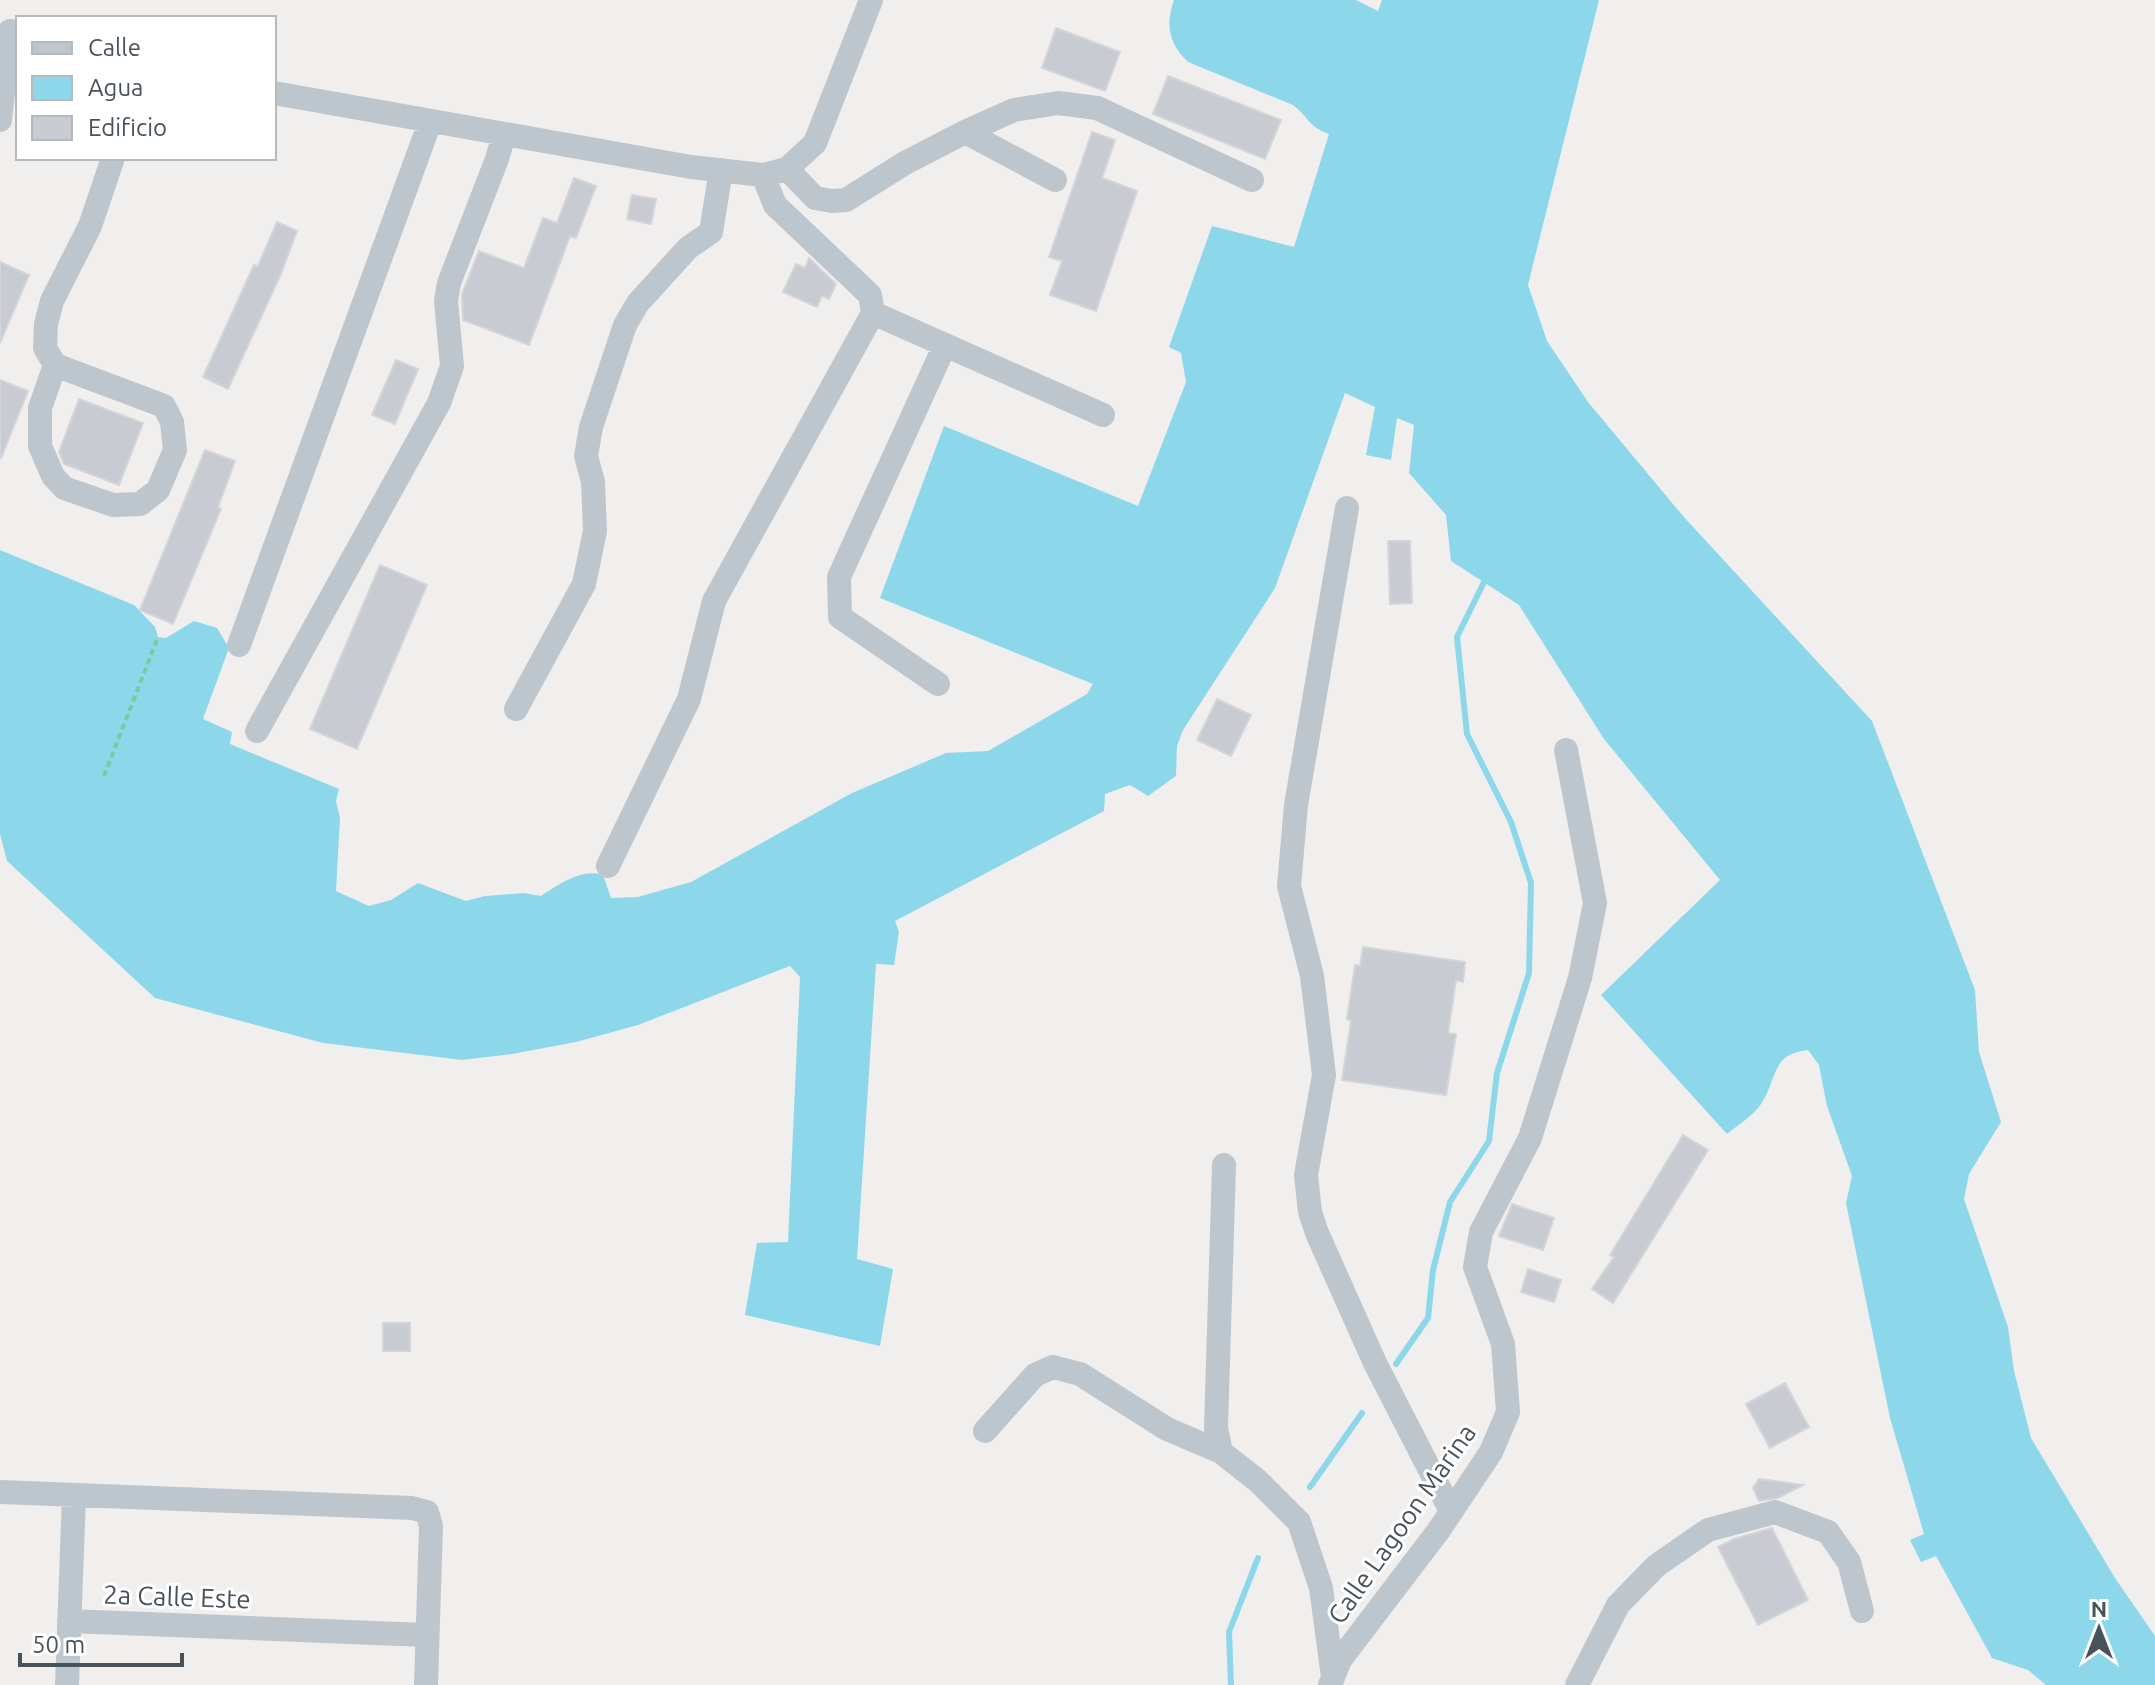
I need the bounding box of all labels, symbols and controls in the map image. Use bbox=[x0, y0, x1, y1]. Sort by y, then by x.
legend bbox=[16, 16, 276, 160]
text: Calle bbox=[88, 34, 141, 61]
text: Agua bbox=[88, 74, 143, 101]
text: Edificio bbox=[88, 114, 167, 141]
street label: Calle Lagoon Marina bbox=[1322, 1419, 1481, 1629]
street label: 2a Calle Este bbox=[103, 1579, 251, 1614]
north arrow bbox=[2059, 1589, 2139, 1669]
text: N bbox=[2091, 1596, 2107, 1621]
scale bar bbox=[20, 1617, 182, 1667]
text: 50 m bbox=[32, 1631, 85, 1658]

